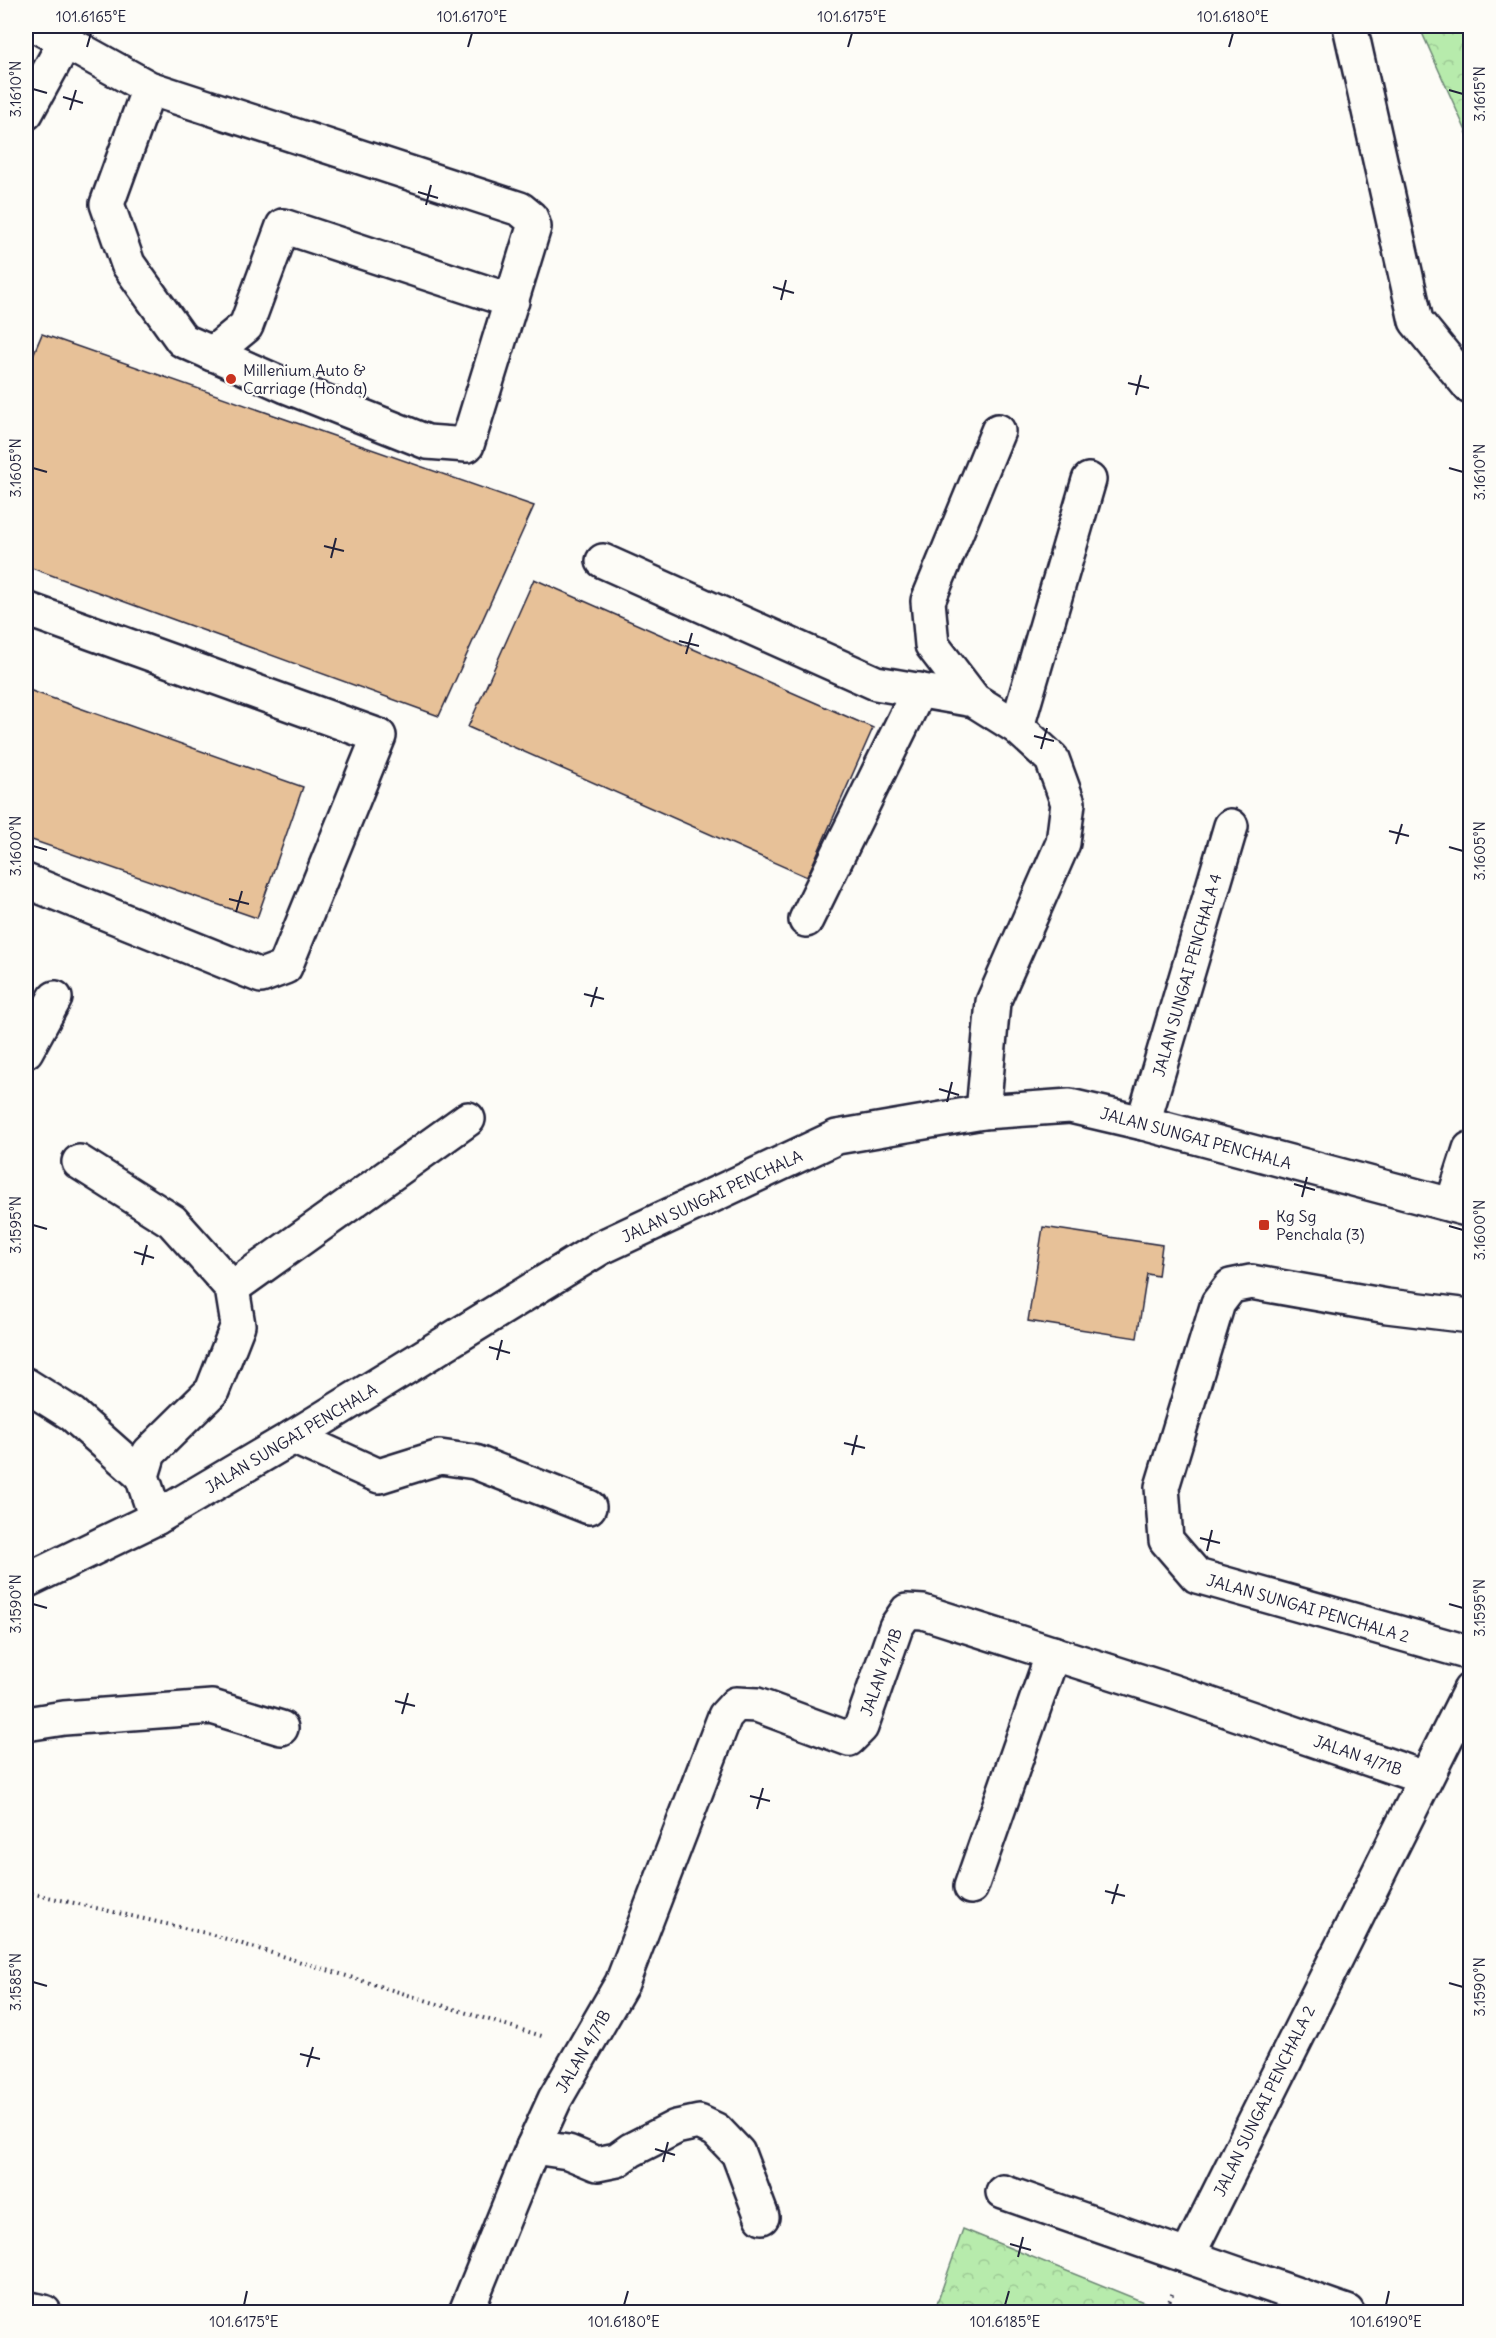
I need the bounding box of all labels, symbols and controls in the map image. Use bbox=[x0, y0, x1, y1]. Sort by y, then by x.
text: 101.6165°E bbox=[56, 7, 126, 26]
text: 101.6170°E bbox=[437, 7, 507, 26]
text: 101.6175°E bbox=[817, 7, 887, 26]
text: 101.6180°E bbox=[1197, 7, 1269, 26]
text: 3.1610°N bbox=[6, 61, 25, 117]
text: 3.1615°N bbox=[1470, 66, 1489, 122]
place label: Millenium Auto & Carriage (Honda) bbox=[243, 360, 367, 398]
marker: Millenium Auto & Carriage (Honda) bbox=[224, 372, 238, 386]
text: 3.1605°N bbox=[6, 438, 25, 498]
text: 3.1610°N bbox=[1470, 444, 1489, 500]
text: 3.1600°N bbox=[6, 816, 25, 876]
text: 3.1605°N bbox=[1470, 821, 1489, 881]
street label: JALAN SUNGAI PENCHALA 4 bbox=[1148, 871, 1226, 1079]
street label: JALAN SUNGAI PENCHALA bbox=[1098, 1103, 1294, 1173]
street label: JALAN SUNGAI PENCHALA bbox=[618, 1145, 806, 1247]
text: 3.1595°N bbox=[6, 1196, 25, 1254]
text: 3.1600°N bbox=[1470, 1200, 1489, 1260]
place label: Kg Sg Penchala (3) bbox=[1276, 1206, 1365, 1244]
marker: Kg Sg Penchala (3) bbox=[1257, 1218, 1271, 1232]
street label: JALAN SUNGAI PENCHALA bbox=[201, 1379, 381, 1497]
street label: JALAN SUNGAI PENCHALA 2 bbox=[1204, 1569, 1412, 1647]
text: 3.1590°N bbox=[6, 1574, 25, 1634]
text: 3.1595°N bbox=[1470, 1579, 1489, 1637]
street label: JALAN 4/71B bbox=[856, 1625, 906, 1719]
street label: JALAN 4/71B bbox=[1311, 1731, 1405, 1779]
text: 3.1585°N bbox=[6, 1953, 25, 2011]
text: 3.1590°N bbox=[1470, 1957, 1489, 2017]
street label: JALAN SUNGAI PENCHALA 2 bbox=[1209, 2002, 1319, 2200]
street label: JALAN 4/71B bbox=[551, 2006, 615, 2096]
text: 101.6175°E bbox=[209, 2312, 279, 2331]
text: 101.6180°E bbox=[588, 2312, 660, 2331]
text: 101.6185°E bbox=[970, 2312, 1040, 2331]
text: 101.6190°E bbox=[1350, 2312, 1422, 2331]

